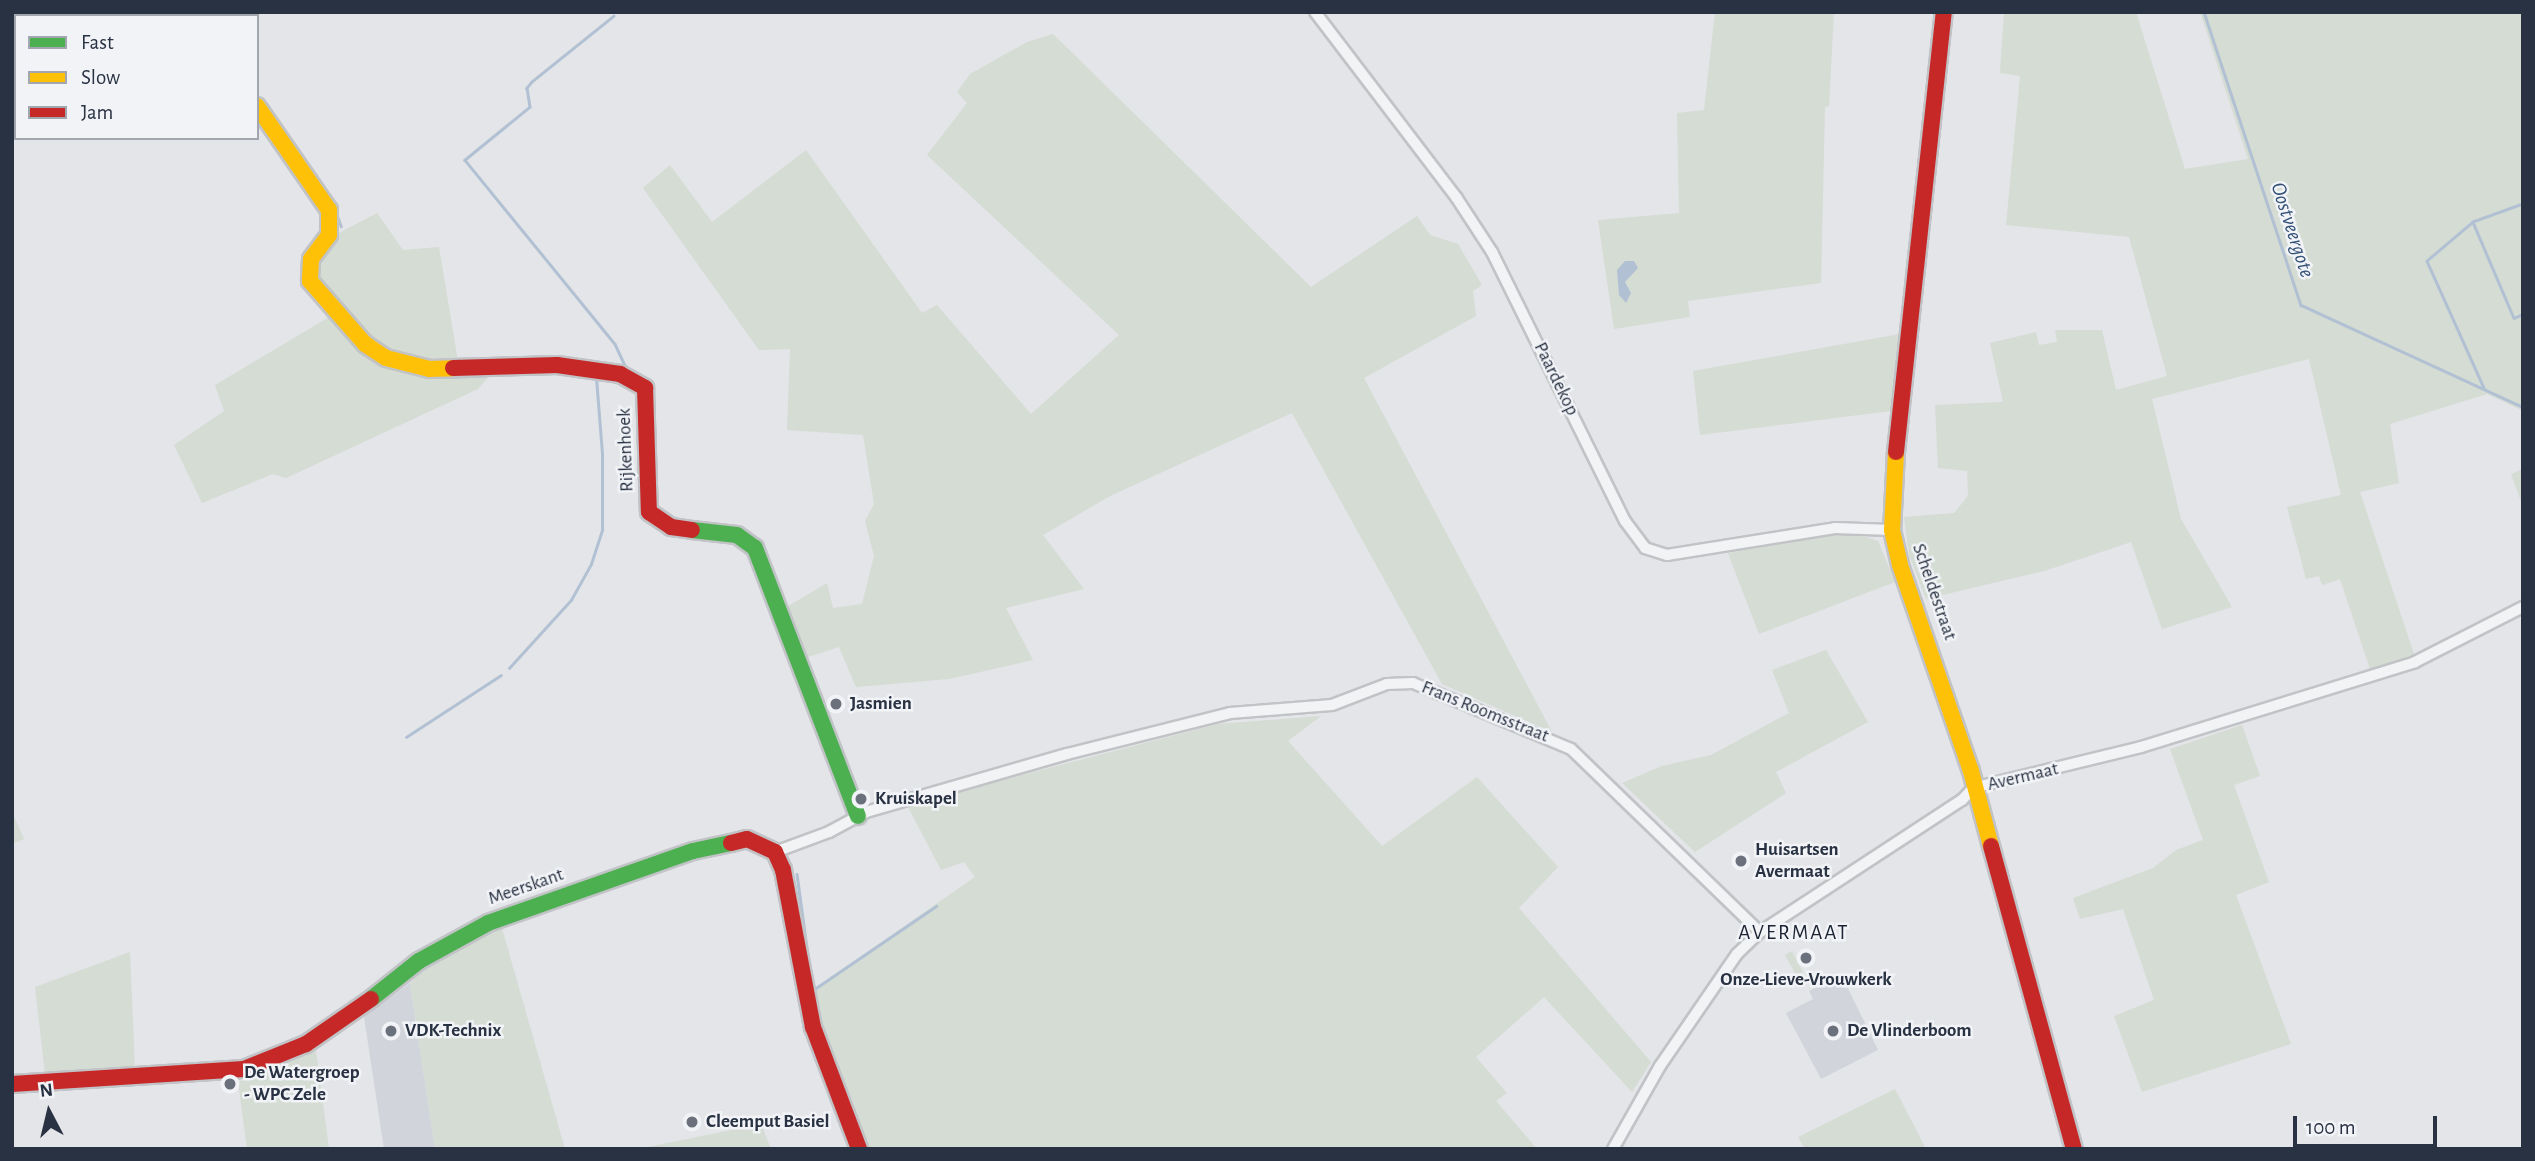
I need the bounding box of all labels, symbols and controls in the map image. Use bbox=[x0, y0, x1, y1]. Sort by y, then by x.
legend bbox=[14, 14, 259, 140]
text: Fast bbox=[81, 32, 114, 53]
text: Slow bbox=[81, 67, 120, 88]
text: Jam bbox=[81, 102, 113, 123]
water label: Oostveergote bbox=[2265, 179, 2319, 281]
street label: Paardekop bbox=[1528, 339, 1584, 419]
street label: Rijkenhoek bbox=[613, 408, 639, 492]
street label: Scheldestraat bbox=[1907, 541, 1961, 643]
street label: Frans Roomsstraat bbox=[1418, 676, 1552, 748]
place label: Jasmien bbox=[850, 693, 912, 715]
marker: Jasmien bbox=[828, 696, 844, 712]
street label: Avermaat bbox=[1985, 758, 2061, 796]
place label: Kruiskapel bbox=[875, 788, 957, 810]
marker: Kruiskapel bbox=[853, 791, 869, 807]
place label: Huisartsen Avermaat bbox=[1755, 839, 1839, 883]
marker: Huisartsen Avermaat bbox=[1733, 853, 1749, 869]
street label: Meerskant bbox=[485, 864, 567, 910]
district label: AVERMAAT bbox=[1739, 920, 1849, 946]
marker: Onze-Lieve-Vrouwkerk bbox=[1798, 950, 1814, 966]
place label: Onze-Lieve-Vrouwkerk bbox=[1720, 969, 1892, 991]
place label: VDK-Technix bbox=[405, 1020, 501, 1042]
place label: De Vlinderboom bbox=[1847, 1020, 1972, 1042]
marker: VDK-Technix bbox=[383, 1023, 399, 1039]
marker: De Vlinderboom bbox=[1825, 1023, 1841, 1039]
place label: De Watergroep - WPC Zele bbox=[244, 1062, 360, 1106]
marker: De Watergroep - WPC Zele bbox=[222, 1076, 238, 1092]
north arrow bbox=[14, 1077, 84, 1147]
text: N bbox=[39, 1080, 54, 1101]
scale bar bbox=[2297, 1102, 2440, 1146]
place label: Cleemput Basiel bbox=[706, 1111, 829, 1133]
marker: Cleemput Basiel bbox=[684, 1114, 700, 1130]
text: 100 m bbox=[2306, 1117, 2356, 1138]

